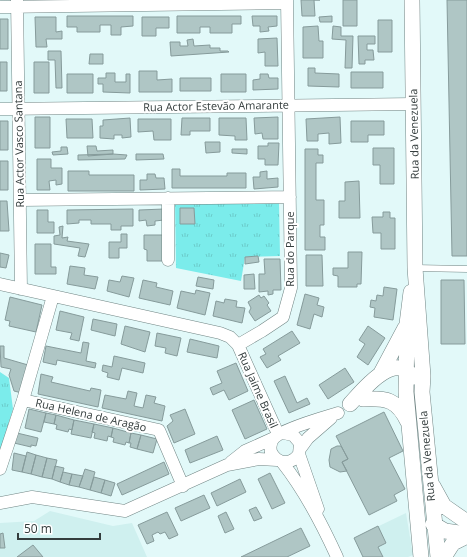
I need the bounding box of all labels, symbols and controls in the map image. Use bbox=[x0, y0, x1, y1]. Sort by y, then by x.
street label: Rua Actor Vasco Santana bbox=[10, 80, 27, 208]
street label: Rua da Venezuela bbox=[405, 88, 422, 180]
street label: Rua Actor Estevão Amarante bbox=[143, 97, 289, 114]
street label: Rua do Parque bbox=[282, 211, 297, 287]
street label: Rua Jaime Brasil bbox=[235, 349, 282, 430]
street label: Rua Helena de Aragão bbox=[34, 394, 148, 435]
street label: Rua da Venezuela bbox=[415, 410, 438, 502]
scale bar bbox=[18, 515, 100, 541]
text: 50 m bbox=[24, 520, 52, 537]

